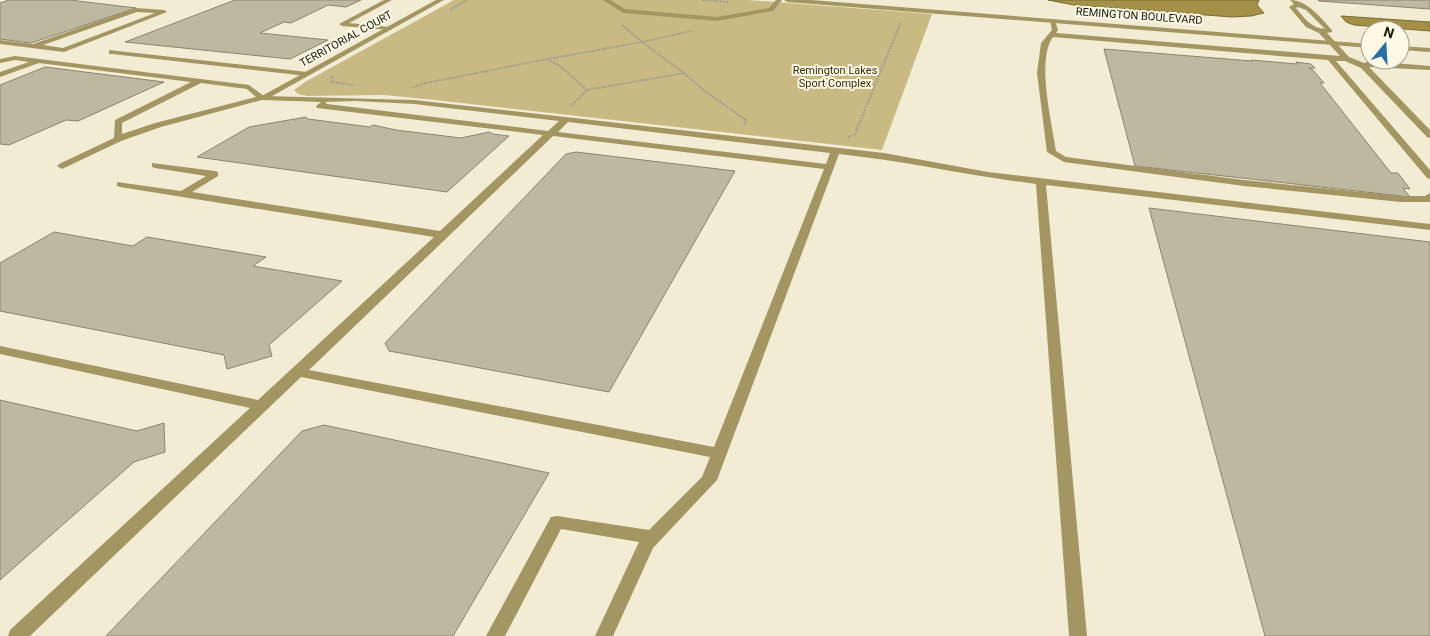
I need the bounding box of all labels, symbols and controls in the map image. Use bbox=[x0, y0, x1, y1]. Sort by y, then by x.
street label: REMINGTON BOULEVARD bbox=[1075, 5, 1203, 27]
street label: TERRITORIAL COURT bbox=[298, 8, 395, 70]
north arrow bbox=[1360, 20, 1410, 70]
text: N bbox=[1382, 23, 1396, 42]
park label: Remington Lakes Sport Complex bbox=[793, 64, 878, 90]

